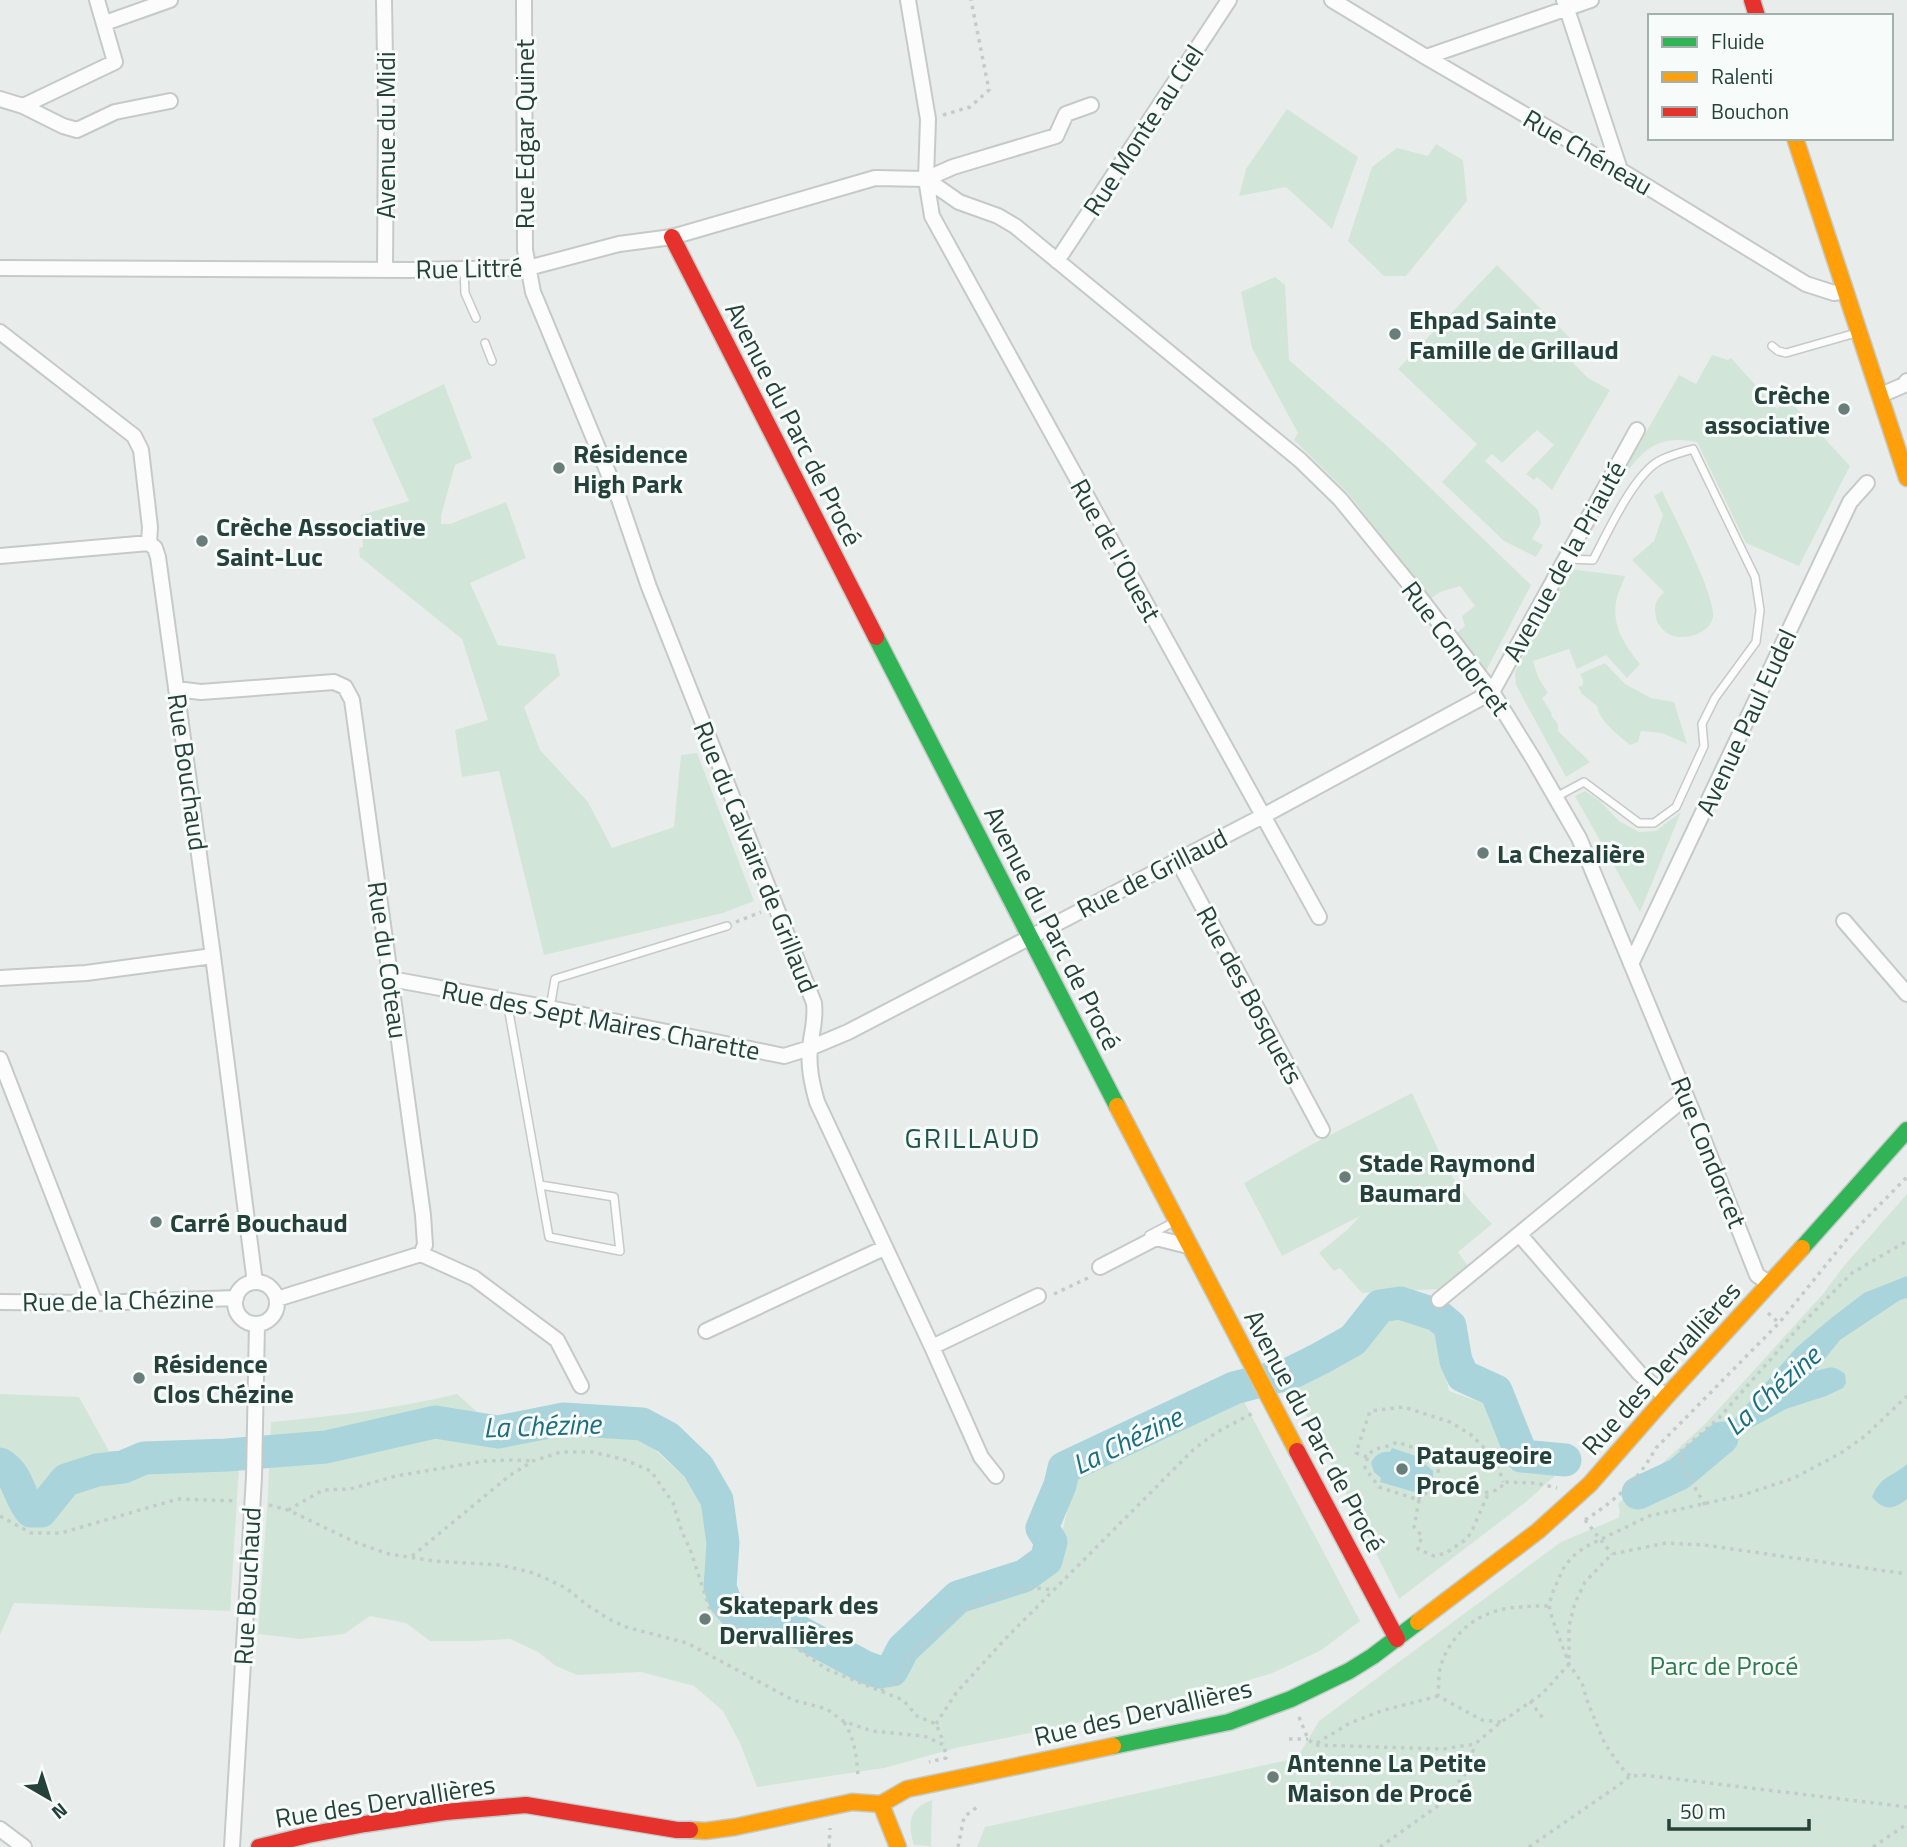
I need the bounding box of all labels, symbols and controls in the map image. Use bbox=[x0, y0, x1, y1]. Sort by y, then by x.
legend bbox=[1648, 14, 1893, 140]
text: Fluide bbox=[1711, 25, 1764, 57]
street label: Rue Monte au Ciel bbox=[1073, 37, 1213, 223]
street label: Rue Edgar Quinet bbox=[505, 39, 544, 229]
street label: Avenue du Midi bbox=[366, 51, 405, 219]
text: Ralenti bbox=[1711, 60, 1773, 92]
text: Bouchon bbox=[1711, 95, 1789, 127]
street label: Rue Chéneau bbox=[1516, 99, 1660, 205]
street label: Rue Littré bbox=[415, 248, 523, 288]
street label: Avenue du Parc de Procé bbox=[716, 295, 872, 553]
place label: Ehpad Sainte Famille de Grillaud bbox=[1409, 300, 1619, 369]
marker: Ehpad Sainte Famille de Grillaud bbox=[1387, 326, 1403, 342]
place label: Crèche associative bbox=[1705, 375, 1830, 444]
marker: Crèche associative bbox=[1836, 401, 1852, 417]
place label: Résidence High Park bbox=[573, 434, 688, 503]
street label: Avenue de la Priauté bbox=[1493, 454, 1635, 668]
marker: Résidence High Park bbox=[551, 460, 567, 476]
street label: Rue de l'Ouest bbox=[1061, 471, 1171, 629]
place label: Crèche Associative Saint-Luc bbox=[216, 507, 426, 576]
marker: Crèche Associative Saint-Luc bbox=[194, 533, 210, 549]
street label: Rue Condorcet bbox=[1392, 572, 1520, 724]
street label: Avenue Paul Eudel bbox=[1686, 622, 1806, 822]
street label: Rue Bouchaud bbox=[158, 691, 218, 853]
street label: Rue du Calvaire de Grillaud bbox=[684, 715, 828, 999]
street label: Avenue du Parc de Procé bbox=[975, 799, 1131, 1057]
street label: Rue de Grillaud bbox=[1070, 818, 1234, 928]
place label: La Chezalière bbox=[1497, 834, 1645, 873]
marker: La Chezalière bbox=[1475, 845, 1491, 861]
street label: Rue du Coteau bbox=[358, 879, 418, 1041]
street label: Rue des Bosquets bbox=[1187, 899, 1313, 1091]
street label: Rue des Sept Maires Charette bbox=[438, 970, 764, 1070]
street label: Rue Condorcet bbox=[1661, 1071, 1757, 1233]
district label: GRILLAUD bbox=[905, 1116, 1041, 1159]
place label: Stade Raymond Baumard bbox=[1359, 1143, 1535, 1212]
marker: Stade Raymond Baumard bbox=[1337, 1169, 1353, 1185]
place label: Carré Bouchaud bbox=[170, 1203, 348, 1242]
marker: Carré Bouchaud bbox=[148, 1214, 164, 1230]
street label: Rue des Dervallières bbox=[1572, 1272, 1750, 1464]
street label: Rue de la Chézine bbox=[22, 1279, 214, 1321]
street label: Avenue du Parc de Procé bbox=[1235, 1303, 1395, 1559]
water label: La Chézine bbox=[1714, 1333, 1832, 1445]
place label: Résidence Clos Chézine bbox=[153, 1344, 294, 1413]
marker: Résidence Clos Chézine bbox=[131, 1370, 147, 1386]
water label: La Chézine bbox=[1065, 1394, 1191, 1485]
water label: La Chézine bbox=[483, 1401, 603, 1449]
place label: Pataugeoire Procé bbox=[1416, 1435, 1552, 1504]
marker: Pataugeoire Procé bbox=[1394, 1461, 1410, 1477]
street label: Rue Bouchaud bbox=[223, 1506, 271, 1666]
place label: Skatepark des Dervallières bbox=[719, 1585, 879, 1654]
marker: Skatepark des Dervallières bbox=[697, 1611, 713, 1627]
park label: Parc de Procé bbox=[1650, 1646, 1798, 1685]
street label: Rue des Dervallières bbox=[1030, 1668, 1256, 1756]
place label: Antenne La Petite Maison de Procé bbox=[1287, 1743, 1486, 1812]
north arrow bbox=[14, 1763, 84, 1833]
street label: Rue des Dervallières bbox=[272, 1764, 498, 1838]
marker: Antenne La Petite Maison de Procé bbox=[1265, 1769, 1281, 1785]
scale bar bbox=[1669, 1787, 1809, 1831]
text: 50 m bbox=[1680, 1795, 1726, 1827]
text: N bbox=[46, 1796, 74, 1827]

